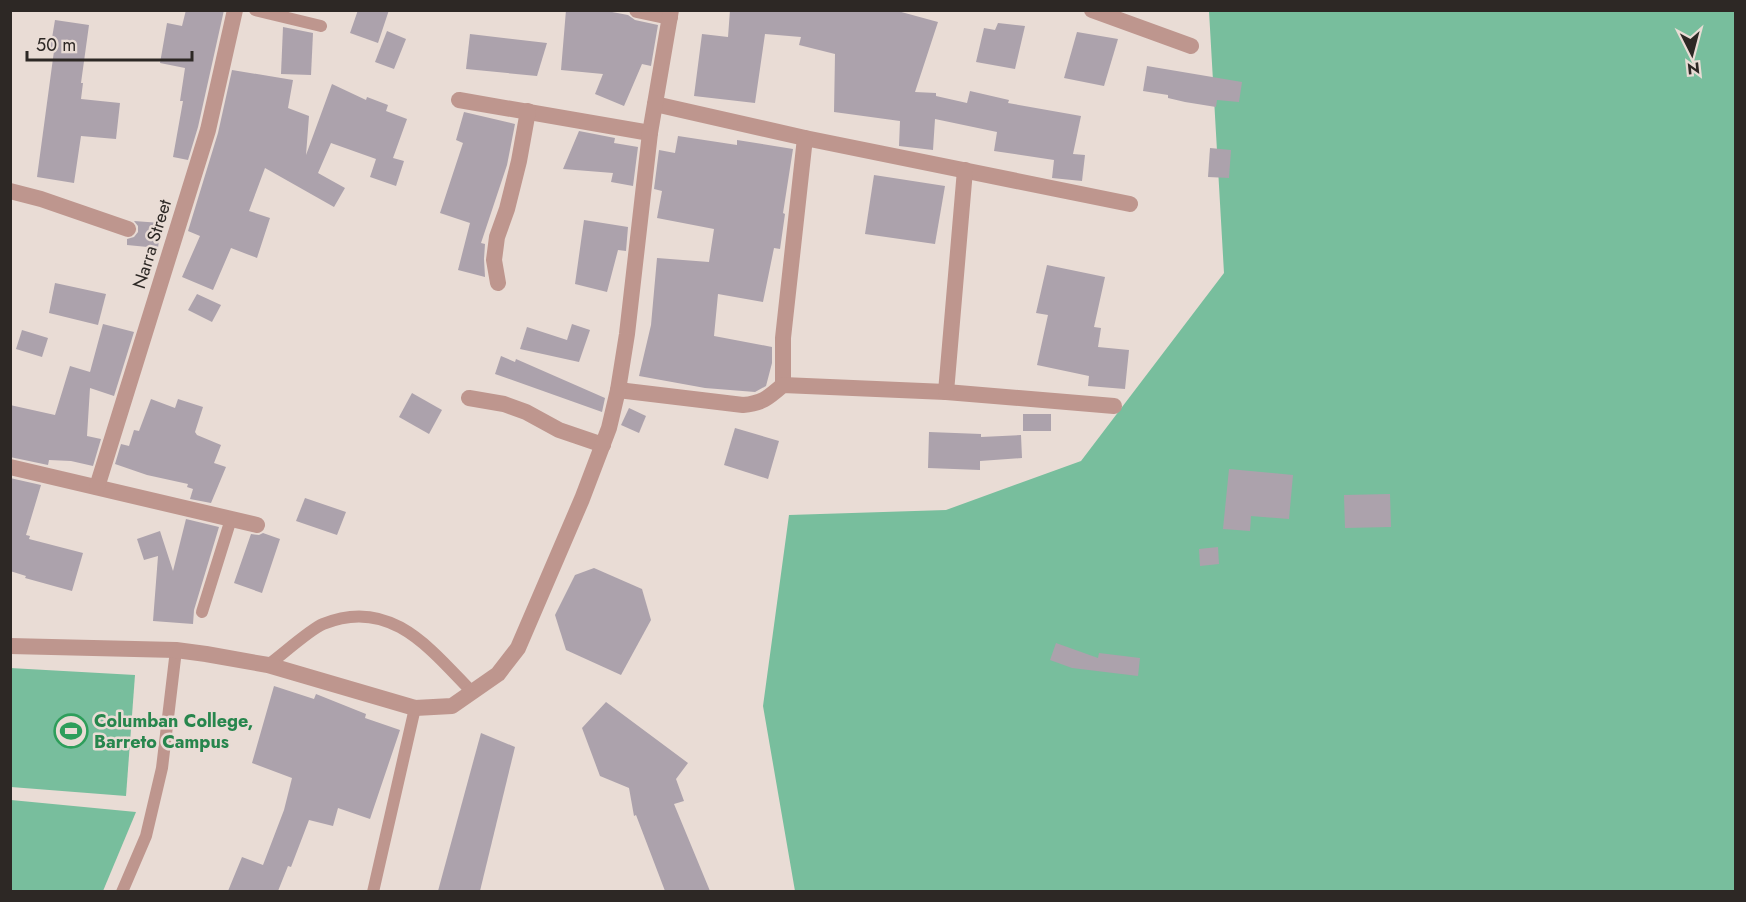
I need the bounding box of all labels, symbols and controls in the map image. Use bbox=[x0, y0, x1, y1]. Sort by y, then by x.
scale bar bbox=[27, 24, 192, 62]
north arrow bbox=[1662, 24, 1722, 84]
text: 50 m bbox=[36, 32, 76, 58]
text: N bbox=[1686, 56, 1701, 81]
street label: Narra Street bbox=[126, 196, 178, 292]
place label: Columban College, Barreto Campus bbox=[94, 708, 253, 755]
sports icon: Columban College, Barreto Campus bbox=[53, 713, 89, 749]

